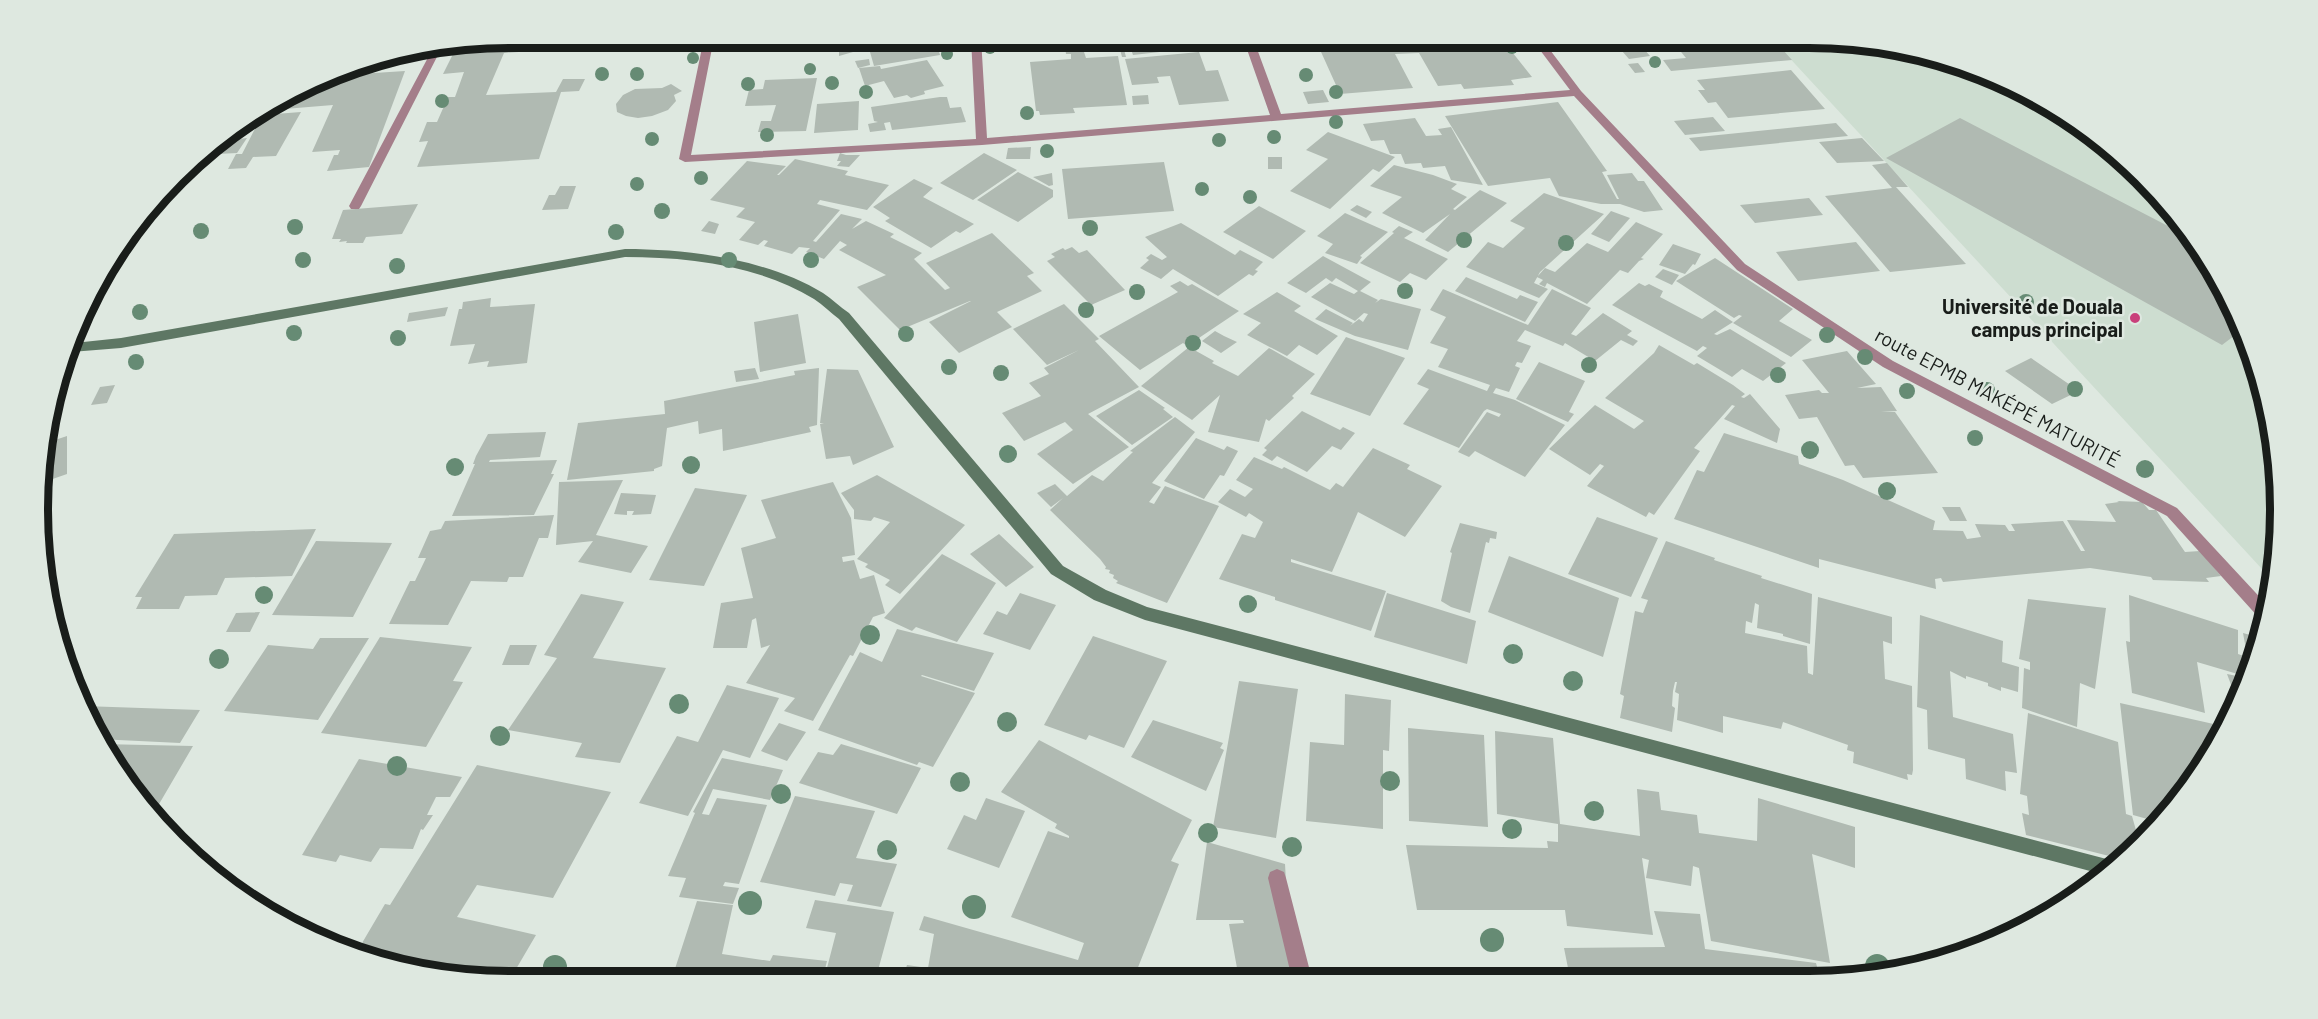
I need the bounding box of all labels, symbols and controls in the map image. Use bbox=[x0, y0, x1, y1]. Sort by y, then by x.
place label: Université de Douala campus principal bbox=[1942, 294, 2123, 341]
marker: Université de Douala campus principal bbox=[2128, 311, 2142, 325]
street label: route EPMB MAKÉPÉ MATURITÉ bbox=[1871, 322, 2125, 472]

